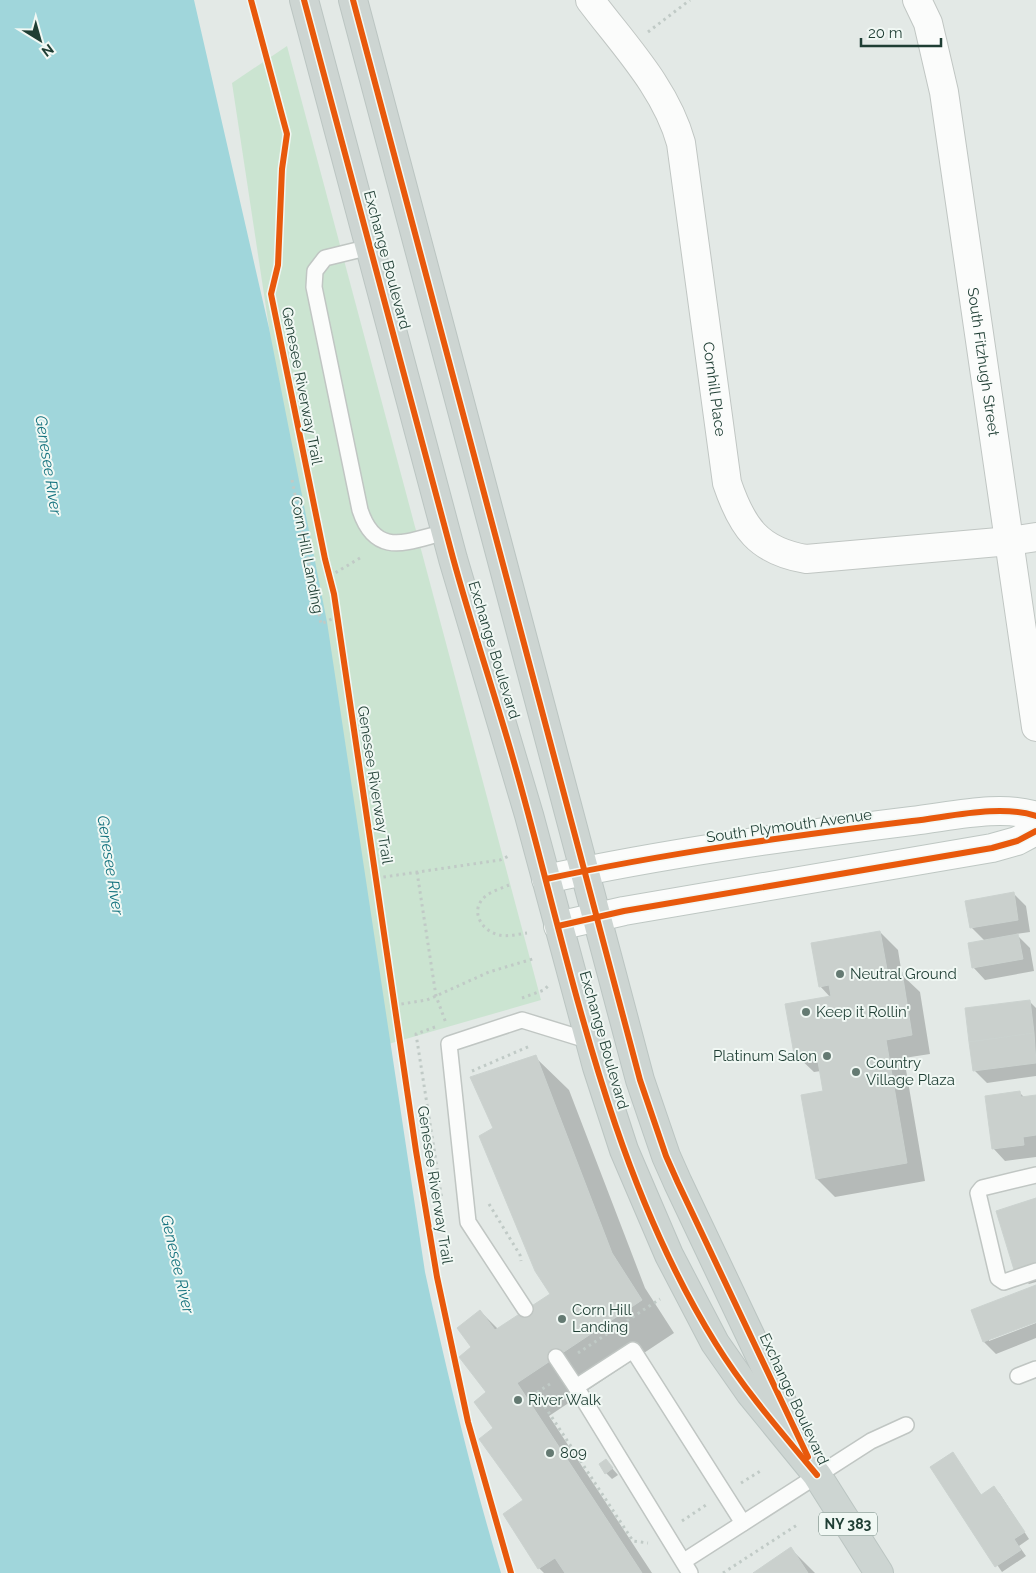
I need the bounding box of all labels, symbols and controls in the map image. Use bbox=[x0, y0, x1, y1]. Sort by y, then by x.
north arrow bbox=[15, 15, 65, 65]
scale bar bbox=[861, 15, 941, 47]
text: 20 m bbox=[868, 24, 903, 42]
text: N bbox=[39, 41, 57, 60]
street label: Exchange Boulevard bbox=[360, 189, 414, 331]
street label: South Fitzhugh Street bbox=[963, 286, 1003, 438]
street label: Genesee Riverway Trail bbox=[278, 306, 326, 467]
street label: Cornhill Place bbox=[699, 341, 730, 438]
water label: Genesee River bbox=[31, 414, 66, 517]
street label: Corn Hill Landing bbox=[287, 495, 327, 615]
street label: Exchange Boulevard bbox=[464, 579, 524, 721]
street label: Genesee Riverway Trail bbox=[354, 704, 397, 866]
street label: South Plymouth Avenue bbox=[705, 805, 873, 847]
water label: Genesee River bbox=[93, 814, 128, 917]
place label: Neutral Ground bbox=[850, 965, 957, 983]
marker: Neutral Ground bbox=[834, 968, 846, 980]
street label: Exchange Boulevard bbox=[576, 969, 632, 1111]
place label: Keep it Rollin' bbox=[816, 1003, 909, 1021]
marker: Keep it Rollin' bbox=[800, 1006, 812, 1018]
place label: Platinum Salon bbox=[713, 1047, 817, 1065]
marker: Platinum Salon bbox=[821, 1050, 833, 1062]
place label: Country Village Plaza bbox=[866, 1054, 955, 1089]
marker: Country Village Plaza bbox=[850, 1066, 862, 1078]
street label: Genesee Riverway Trail bbox=[414, 1104, 457, 1266]
water label: Genesee River bbox=[157, 1213, 198, 1316]
place label: Corn Hill Landing bbox=[572, 1301, 632, 1336]
marker: Corn Hill Landing bbox=[556, 1313, 568, 1325]
street label: Exchange Boulevard bbox=[756, 1330, 832, 1468]
place label: River Walk bbox=[528, 1391, 601, 1409]
marker: River Walk bbox=[512, 1394, 524, 1406]
place label: 809 bbox=[560, 1444, 587, 1462]
marker: 809 bbox=[544, 1447, 556, 1459]
road number: NY 383 bbox=[819, 1512, 877, 1536]

